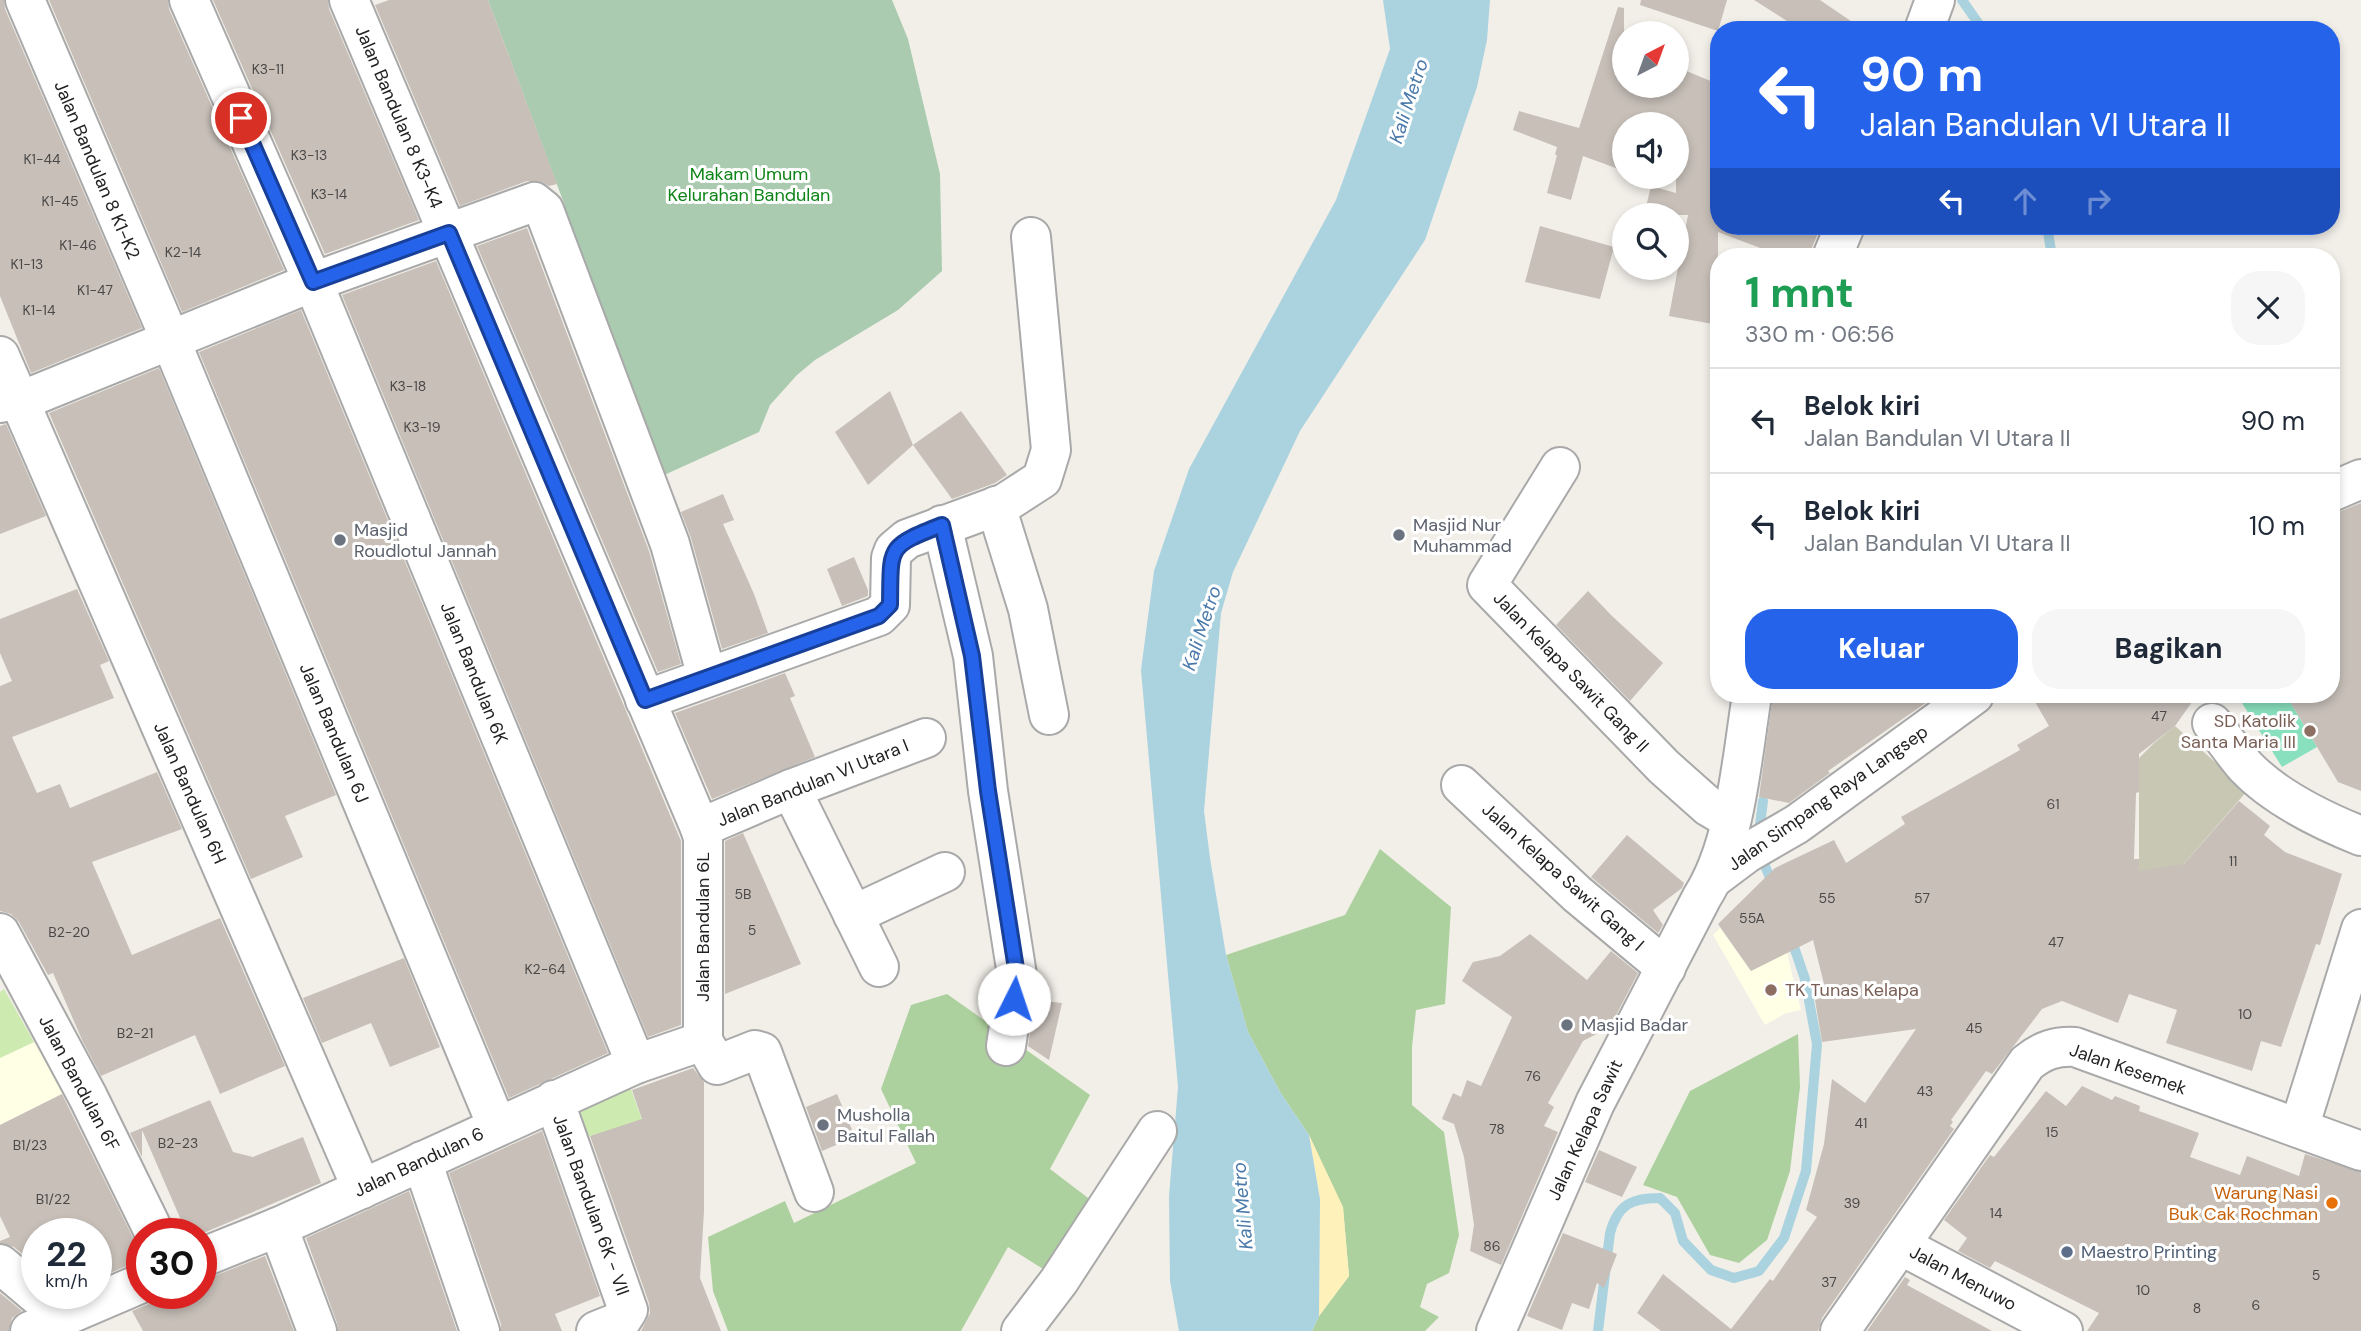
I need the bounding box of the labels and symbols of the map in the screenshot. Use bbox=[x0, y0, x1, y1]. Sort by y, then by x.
north arrow bbox=[1612, 21, 1689, 98]
street label: Jalan Bandulan 8 K3-K4 bbox=[350, 22, 448, 212]
water label: Kali Metro bbox=[1383, 56, 1434, 147]
house number: K3-11 bbox=[252, 60, 284, 78]
street label: Jalan Bandulan 8 K1-K2 bbox=[48, 77, 146, 263]
pin bbox=[211, 88, 271, 148]
house number: K3-13 bbox=[291, 146, 327, 164]
house number: K1-44 bbox=[23, 150, 61, 168]
park label: Makam Umum Kelurahan Bandulan bbox=[668, 162, 830, 207]
house number: K3-14 bbox=[311, 185, 348, 203]
house number: K1-45 bbox=[41, 192, 79, 210]
house number: K1-46 bbox=[59, 236, 97, 254]
house number: K2-14 bbox=[165, 243, 202, 261]
house number: K1-13 bbox=[11, 255, 43, 273]
house number: K1-47 bbox=[77, 281, 113, 299]
house number: K1-14 bbox=[23, 301, 56, 319]
house number: K3-18 bbox=[390, 377, 426, 395]
house number: K3-19 bbox=[404, 418, 441, 436]
place label: Masjid Nur Muhammad bbox=[1413, 513, 1512, 558]
place label: Masjid Roudlotul Jannah bbox=[354, 518, 497, 563]
marker: Masjid Nur Muhammad bbox=[1391, 527, 1407, 543]
marker: Masjid Roudlotul Jannah bbox=[332, 532, 348, 548]
water label: Kali Metro bbox=[1176, 583, 1227, 674]
street label: Jalan Kelapa Sawit Gang II bbox=[1488, 587, 1654, 757]
street label: Jalan Bandulan 6K bbox=[435, 598, 514, 748]
street label: Jalan Bandulan 6J bbox=[294, 659, 374, 807]
house number: 47 bbox=[2151, 707, 2167, 725]
place label: SD Katolik Santa Maria III bbox=[2181, 709, 2296, 754]
street label: Jalan Bandulan 6H bbox=[148, 718, 232, 868]
street label: Jalan Simpang Raya Langsep bbox=[1723, 720, 1933, 876]
marker: SD Katolik Santa Maria III bbox=[2302, 723, 2318, 739]
street label: Jalan Bandulan VI Utara I bbox=[714, 734, 912, 832]
house number: 61 bbox=[2046, 795, 2060, 813]
street label: Jalan Kelapa Sawit Gang I bbox=[1477, 798, 1649, 956]
street label: Jalan Bandulan 6L bbox=[691, 852, 715, 1002]
house number: 11 bbox=[2229, 852, 2237, 870]
house number: 5B bbox=[735, 885, 751, 903]
house number: 55 bbox=[1818, 889, 1836, 907]
house number: 57 bbox=[1914, 889, 1930, 907]
house number: 55A bbox=[1739, 909, 1765, 927]
house number: 5 bbox=[748, 921, 756, 939]
house number: B2-20 bbox=[48, 923, 90, 941]
house number: 47 bbox=[2048, 933, 2064, 951]
house number: K2-64 bbox=[524, 960, 566, 978]
position arrow bbox=[977, 962, 1051, 1036]
place label: TK Tunas Kelapa bbox=[1785, 978, 1919, 1002]
marker: TK Tunas Kelapa bbox=[1763, 982, 1779, 998]
house number: 10 bbox=[2238, 1005, 2252, 1023]
street label: Jalan Bandulan 6F bbox=[33, 1011, 125, 1155]
place label: Masjid Badar bbox=[1581, 1013, 1688, 1037]
marker: Masjid Badar bbox=[1559, 1017, 1575, 1033]
house number: 45 bbox=[1965, 1019, 1983, 1037]
house number: B2-21 bbox=[117, 1024, 153, 1042]
street label: Jalan Kesemek bbox=[2066, 1038, 2190, 1100]
street label: Jalan Kelapa Sawit bbox=[1542, 1056, 1628, 1204]
house number: 76 bbox=[1525, 1067, 1541, 1085]
house number: 43 bbox=[1917, 1082, 1933, 1100]
place label: Musholla Baitul Fallah bbox=[837, 1103, 935, 1148]
street label: Jalan Bandulan 6K - VII bbox=[547, 1111, 635, 1299]
house number: 41 bbox=[1855, 1114, 1867, 1132]
marker: Musholla Baitul Fallah bbox=[815, 1117, 831, 1133]
house number: 78 bbox=[1489, 1120, 1505, 1138]
street label: Jalan Bandulan 6 bbox=[350, 1121, 488, 1203]
house number: 15 bbox=[2046, 1123, 2058, 1141]
house number: B2-23 bbox=[158, 1134, 198, 1152]
house number: B1/23 bbox=[13, 1136, 47, 1154]
water label: Kali Metro bbox=[1226, 1161, 1259, 1251]
place label: Warung Nasi Buk Cak Rochman bbox=[2169, 1181, 2318, 1226]
house number: B1/22 bbox=[36, 1190, 70, 1208]
house number: 39 bbox=[1844, 1194, 1861, 1212]
marker: Warung Nasi Buk Cak Rochman bbox=[2324, 1195, 2340, 1211]
house number: 14 bbox=[1990, 1204, 2003, 1222]
speed limit sign: 30 bbox=[126, 1218, 217, 1309]
house number: 86 bbox=[1483, 1237, 1501, 1255]
street label: Jalan Menuwo bbox=[1905, 1240, 2021, 1316]
place label: Maestro Printing bbox=[2081, 1240, 2217, 1264]
marker: Maestro Printing bbox=[2059, 1244, 2075, 1260]
house number: 5 bbox=[2312, 1266, 2320, 1284]
house number: 37 bbox=[1821, 1273, 1837, 1291]
house number: 10 bbox=[2136, 1281, 2150, 1299]
house number: 6 bbox=[2252, 1296, 2260, 1314]
house number: 8 bbox=[2193, 1299, 2201, 1317]

